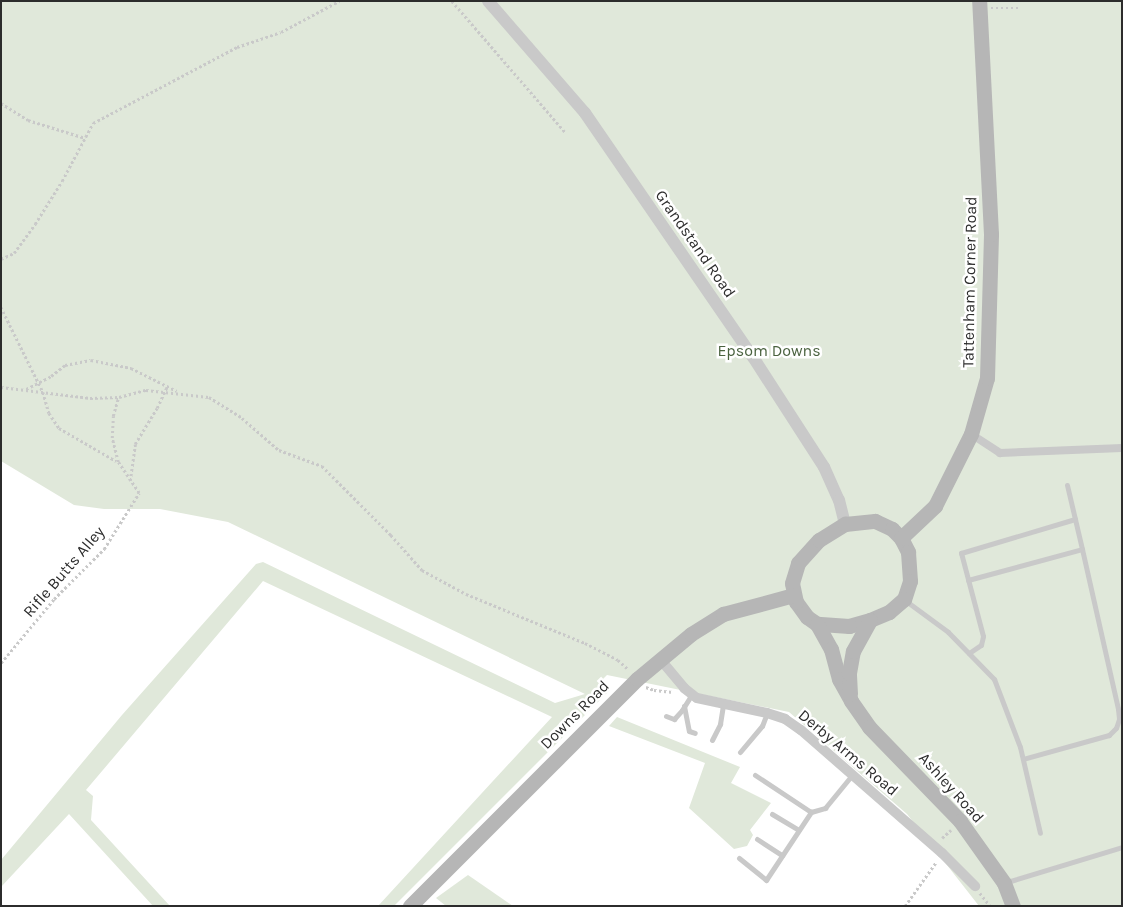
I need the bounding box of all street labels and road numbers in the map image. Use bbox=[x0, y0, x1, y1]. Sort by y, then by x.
street label: Grandstand Road bbox=[651, 186, 739, 302]
street label: Tattenham Corner Road bbox=[959, 196, 981, 368]
street label: Rifle Butts Alley bbox=[19, 523, 109, 621]
street label: Downs Road bbox=[537, 677, 613, 753]
street label: Derby Arms Road bbox=[794, 706, 902, 800]
street label: Ashley Road bbox=[914, 749, 988, 827]

